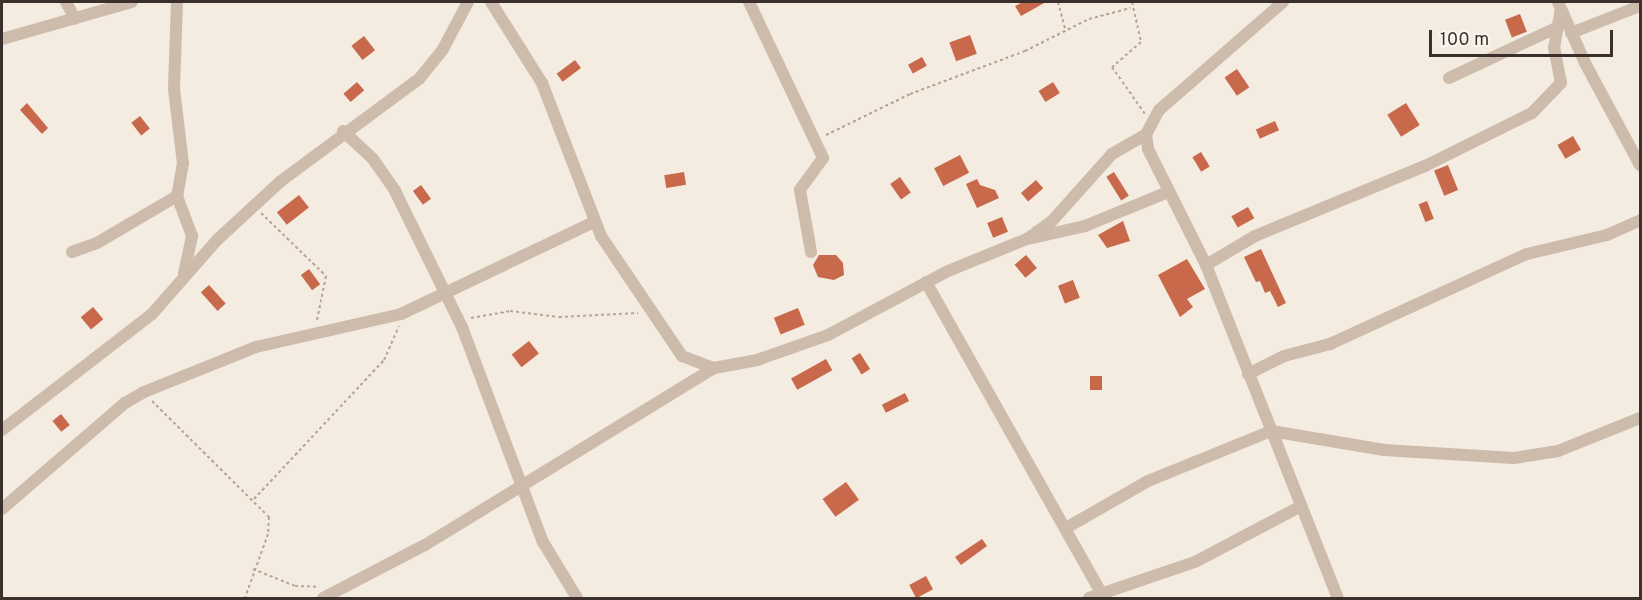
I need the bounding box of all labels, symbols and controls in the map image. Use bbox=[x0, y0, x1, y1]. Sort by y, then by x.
scale bar bbox=[1432, 18, 1616, 56]
text: 100 m bbox=[1440, 29, 1489, 52]

